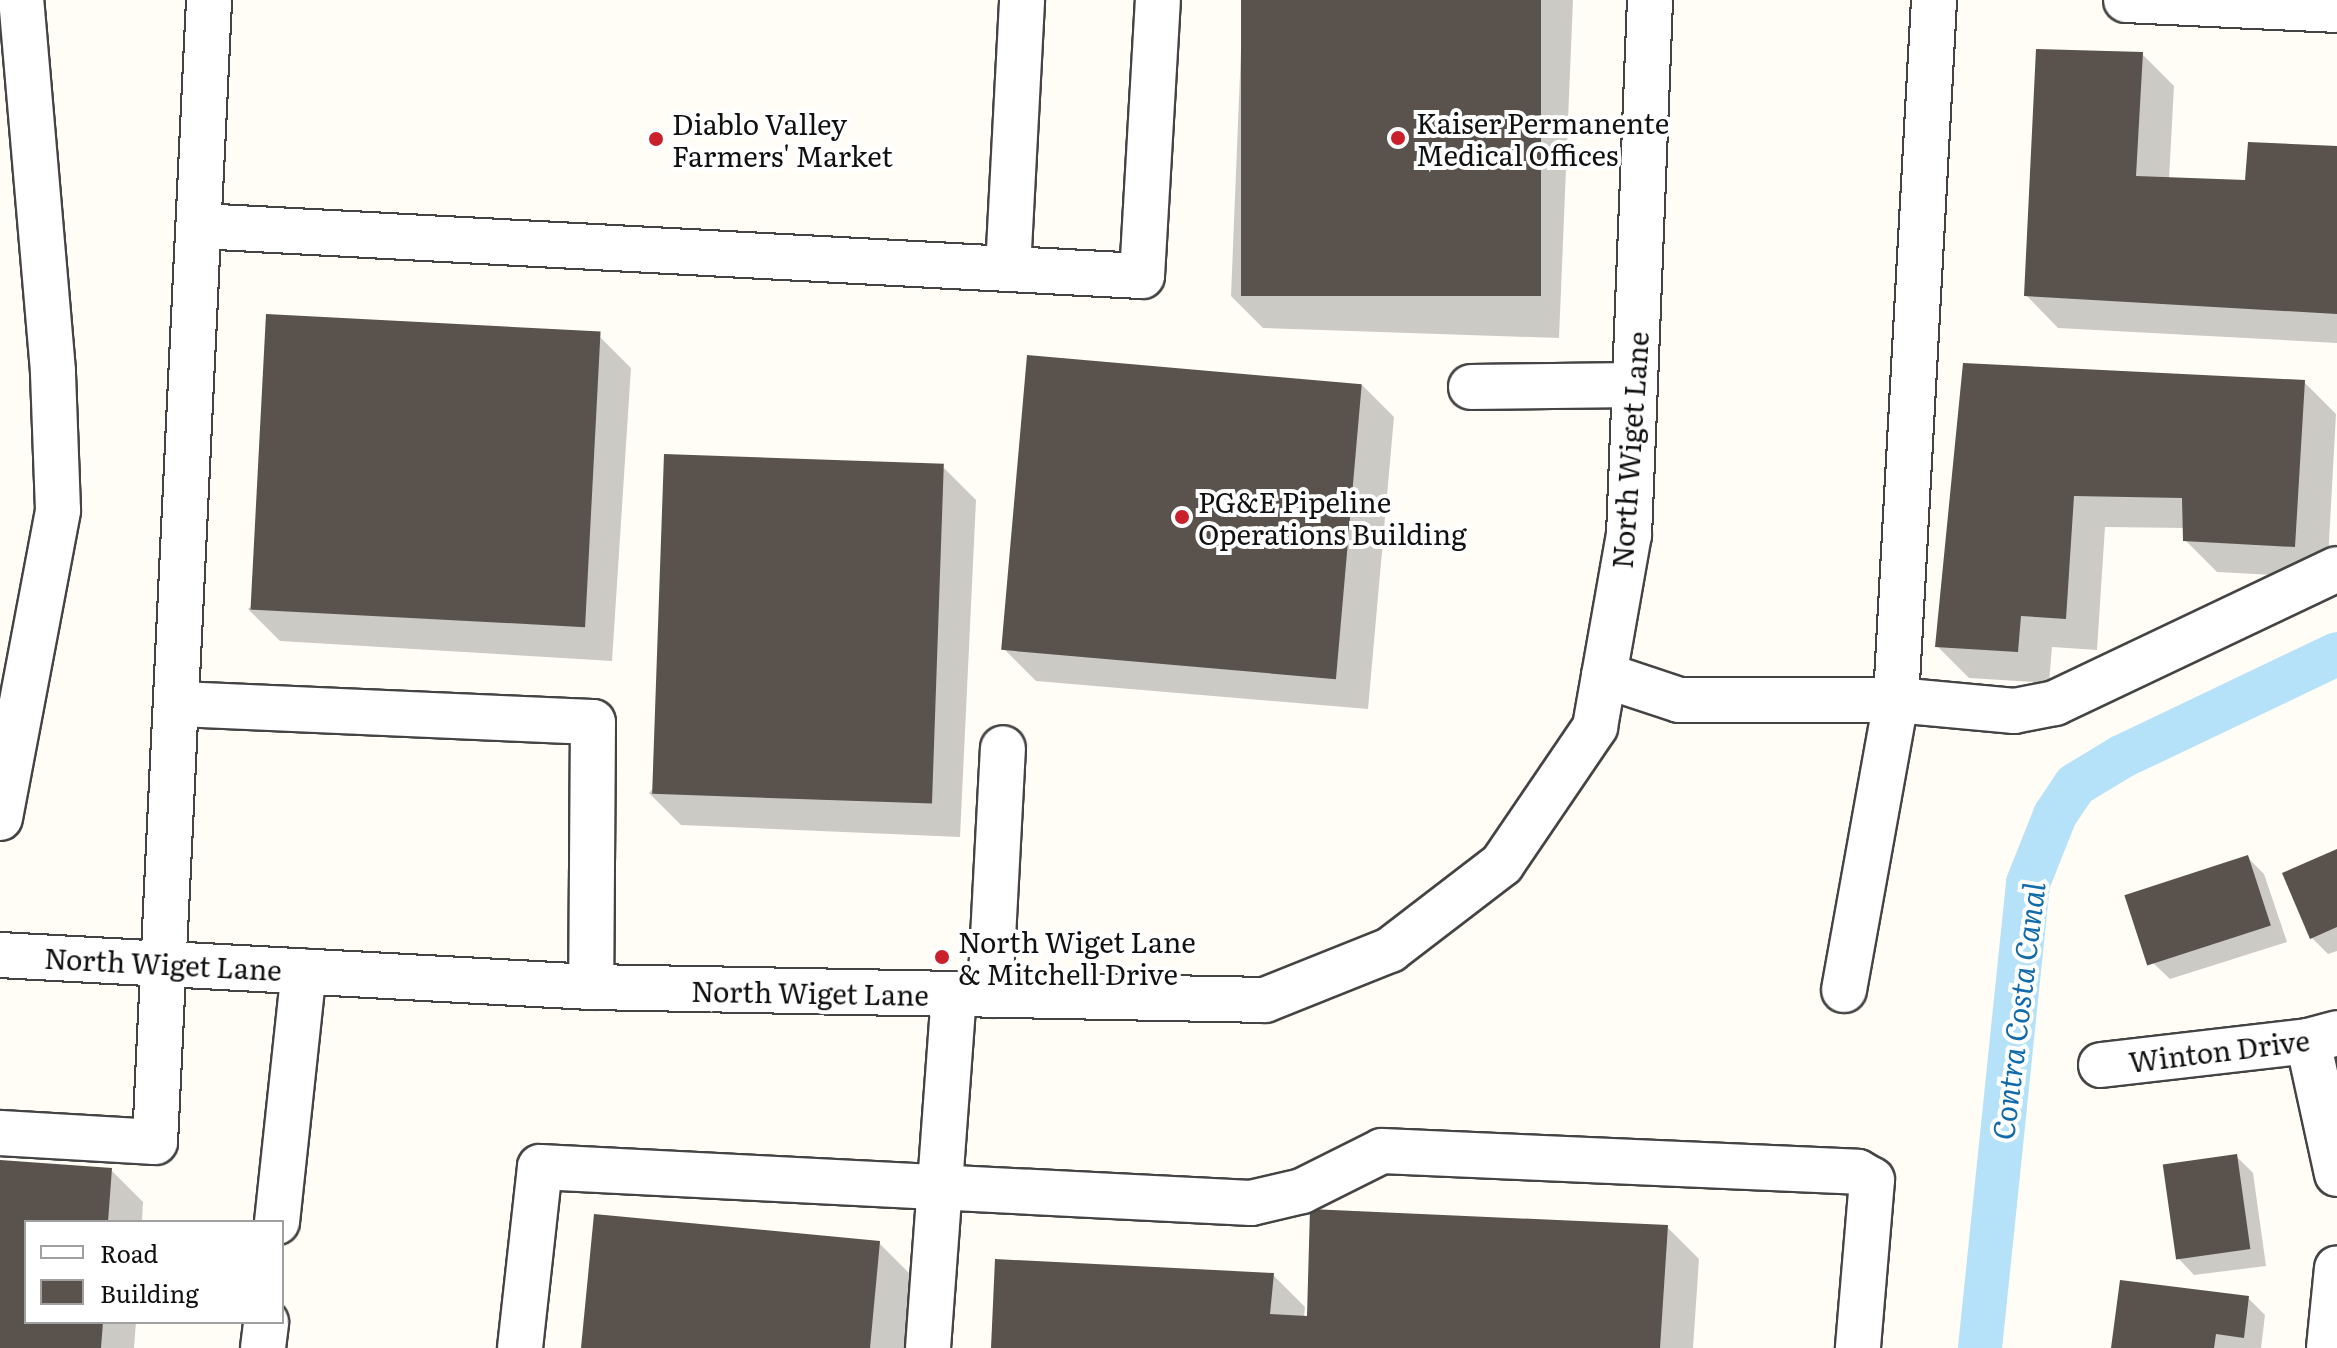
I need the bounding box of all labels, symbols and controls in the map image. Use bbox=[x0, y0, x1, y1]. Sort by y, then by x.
place label: Kaiser Permanente Medical Offices bbox=[1416, 105, 1669, 171]
place label: Diablo Valley Farmers' Market bbox=[672, 106, 893, 172]
marker: Kaiser Permanente Medical Offices bbox=[1387, 127, 1409, 149]
marker: Diablo Valley Farmers' Market bbox=[647, 130, 665, 148]
street label: North Wiget Lane bbox=[1604, 330, 1654, 570]
place label: PG&E Pipeline Operations Building bbox=[1198, 484, 1467, 550]
marker: PG&E Pipeline Operations Building bbox=[1173, 508, 1191, 526]
water label: Contra Costa Canal bbox=[1983, 880, 2051, 1142]
place label: North Wiget Lane & Mitchell Drive bbox=[958, 924, 1196, 990]
street label: North Wiget Lane bbox=[43, 940, 283, 986]
marker: North Wiget Lane & Mitchell Drive bbox=[933, 948, 951, 966]
street label: North Wiget Lane bbox=[691, 973, 929, 1011]
street label: Winton Drive bbox=[2127, 1022, 2311, 1078]
legend bbox=[24, 1220, 284, 1324]
text: Road bbox=[100, 1235, 158, 1270]
text: Building bbox=[100, 1275, 199, 1310]

